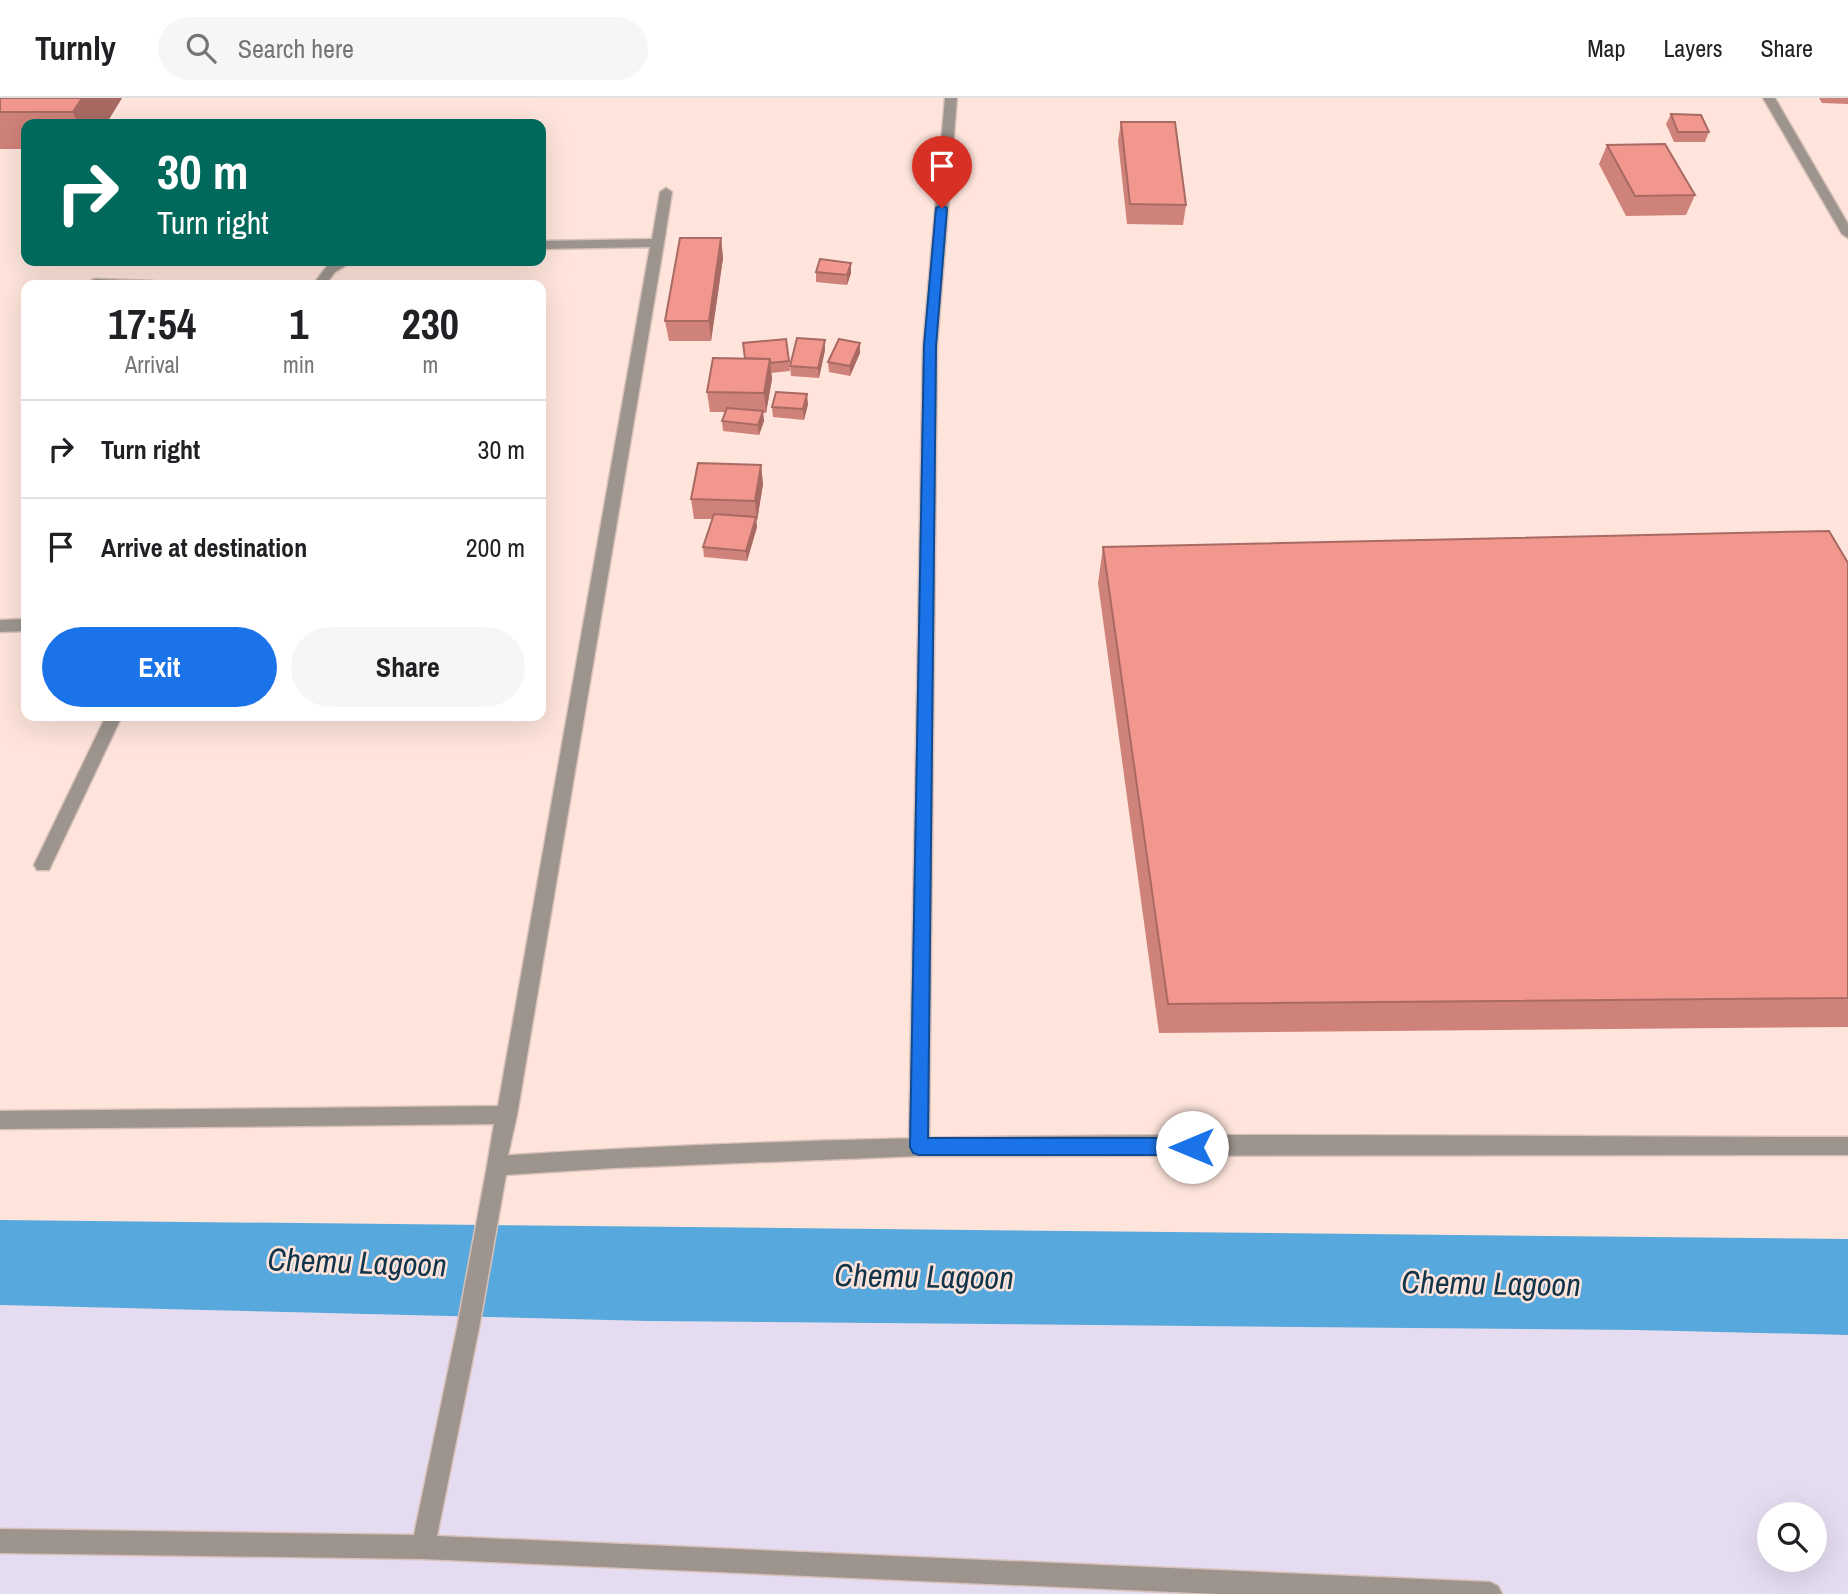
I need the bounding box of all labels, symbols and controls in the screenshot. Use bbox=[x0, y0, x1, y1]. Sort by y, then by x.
search box bbox=[158, 17, 648, 80]
text: Turnly bbox=[35, 26, 116, 70]
icon: search bbox=[182, 29, 220, 67]
text: Search here bbox=[238, 31, 354, 66]
text: Map bbox=[1587, 32, 1625, 64]
text: Layers bbox=[1663, 32, 1722, 64]
text: Share bbox=[1760, 32, 1813, 64]
pin bbox=[912, 136, 972, 208]
text: 30 m bbox=[157, 138, 249, 204]
icon: right bbox=[42, 147, 133, 238]
icon: arrive bbox=[923, 147, 961, 185]
text: Turn right bbox=[157, 201, 269, 244]
text: 17:54 bbox=[108, 296, 196, 352]
text: 1 bbox=[289, 296, 308, 352]
text: 230 bbox=[402, 296, 459, 352]
text: Arrival bbox=[125, 349, 179, 380]
text: min bbox=[283, 349, 315, 380]
text: m bbox=[422, 349, 438, 380]
icon: right bbox=[42, 430, 80, 468]
text: Turn right bbox=[101, 432, 200, 467]
text: 30 m bbox=[478, 432, 525, 467]
icon: arrive bbox=[42, 528, 80, 566]
text: Arrive at destination bbox=[101, 530, 307, 565]
text: 200 m bbox=[466, 530, 525, 565]
button: Exit bbox=[42, 627, 277, 707]
button: Share bbox=[291, 627, 525, 707]
position arrow bbox=[1155, 1110, 1229, 1184]
water label: Chemu Lagoon bbox=[267, 1237, 447, 1287]
water label: Chemu Lagoon bbox=[834, 1253, 1014, 1299]
water label: Chemu Lagoon bbox=[1401, 1260, 1581, 1306]
map controls bbox=[1757, 1502, 1827, 1572]
button: search bbox=[1757, 1502, 1827, 1572]

